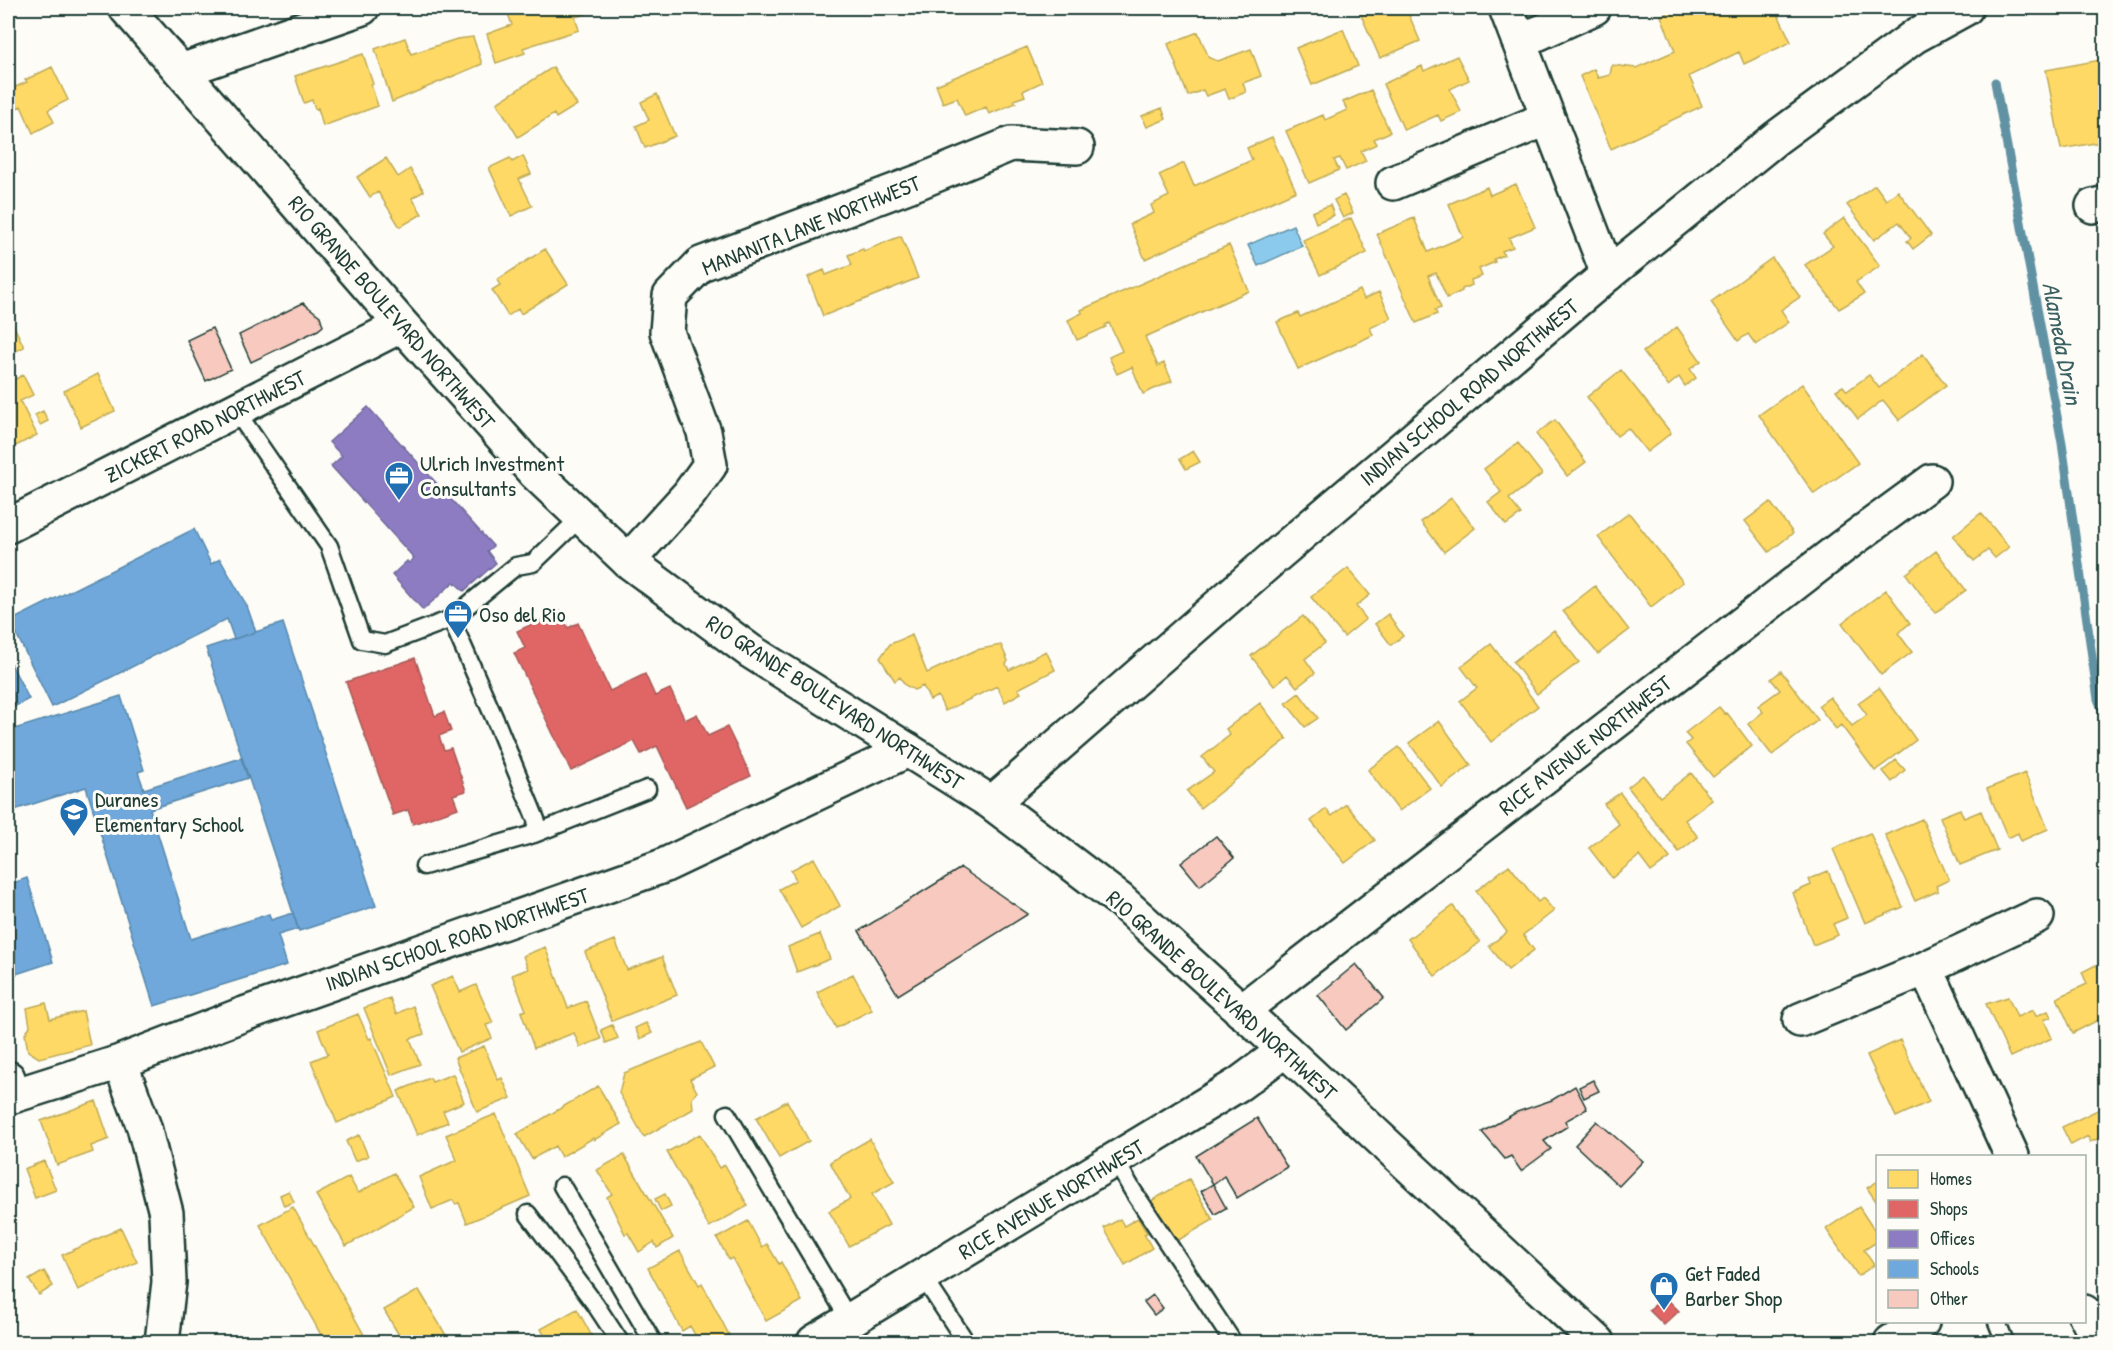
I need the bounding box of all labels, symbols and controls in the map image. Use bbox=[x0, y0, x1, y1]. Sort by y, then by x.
street label: MANANITA LANE NORTHWEST bbox=[697, 167, 925, 283]
street label: RIO GRANDE BOULEVARD NORTHWEST bbox=[282, 189, 502, 436]
water label: Alameda Drain bbox=[2035, 279, 2091, 409]
street label: INDIAN SCHOOL ROAD NORTHWEST bbox=[1353, 291, 1585, 492]
street label: ZICKERT ROAD NORTHWEST bbox=[99, 362, 311, 490]
place label: Ulrich Investment Consultants bbox=[420, 448, 565, 503]
office icon: Ulrich Investment Consultants bbox=[383, 460, 415, 502]
office icon: Oso del Rio bbox=[442, 598, 474, 640]
place label: Oso del Rio bbox=[479, 599, 566, 629]
street label: RIO GRANDE BOULEVARD NORTHWEST bbox=[701, 607, 970, 797]
street label: RICE AVENUE NORTHWEST bbox=[1492, 668, 1678, 822]
place label: Duranes Elementary School bbox=[95, 784, 244, 839]
school or university icon: Duranes Elementary School bbox=[58, 796, 90, 838]
street label: INDIAN SCHOOL ROAD NORTHWEST bbox=[321, 880, 593, 998]
street label: RIO GRANDE BOULEVARD NORTHWEST bbox=[1100, 883, 1344, 1107]
street label: RICE AVENUE NORTHWEST bbox=[953, 1131, 1150, 1266]
legend bbox=[1876, 1155, 2086, 1323]
text: Homes bbox=[1930, 1166, 1972, 1191]
text: Shops bbox=[1930, 1196, 1968, 1221]
text: Offices bbox=[1930, 1226, 1975, 1251]
text: Schools bbox=[1930, 1256, 1979, 1281]
place label: Get Faded Barber Shop bbox=[1685, 1258, 1783, 1313]
shop icon: Get Faded Barber Shop bbox=[1648, 1270, 1680, 1312]
text: Other bbox=[1930, 1286, 1968, 1311]

